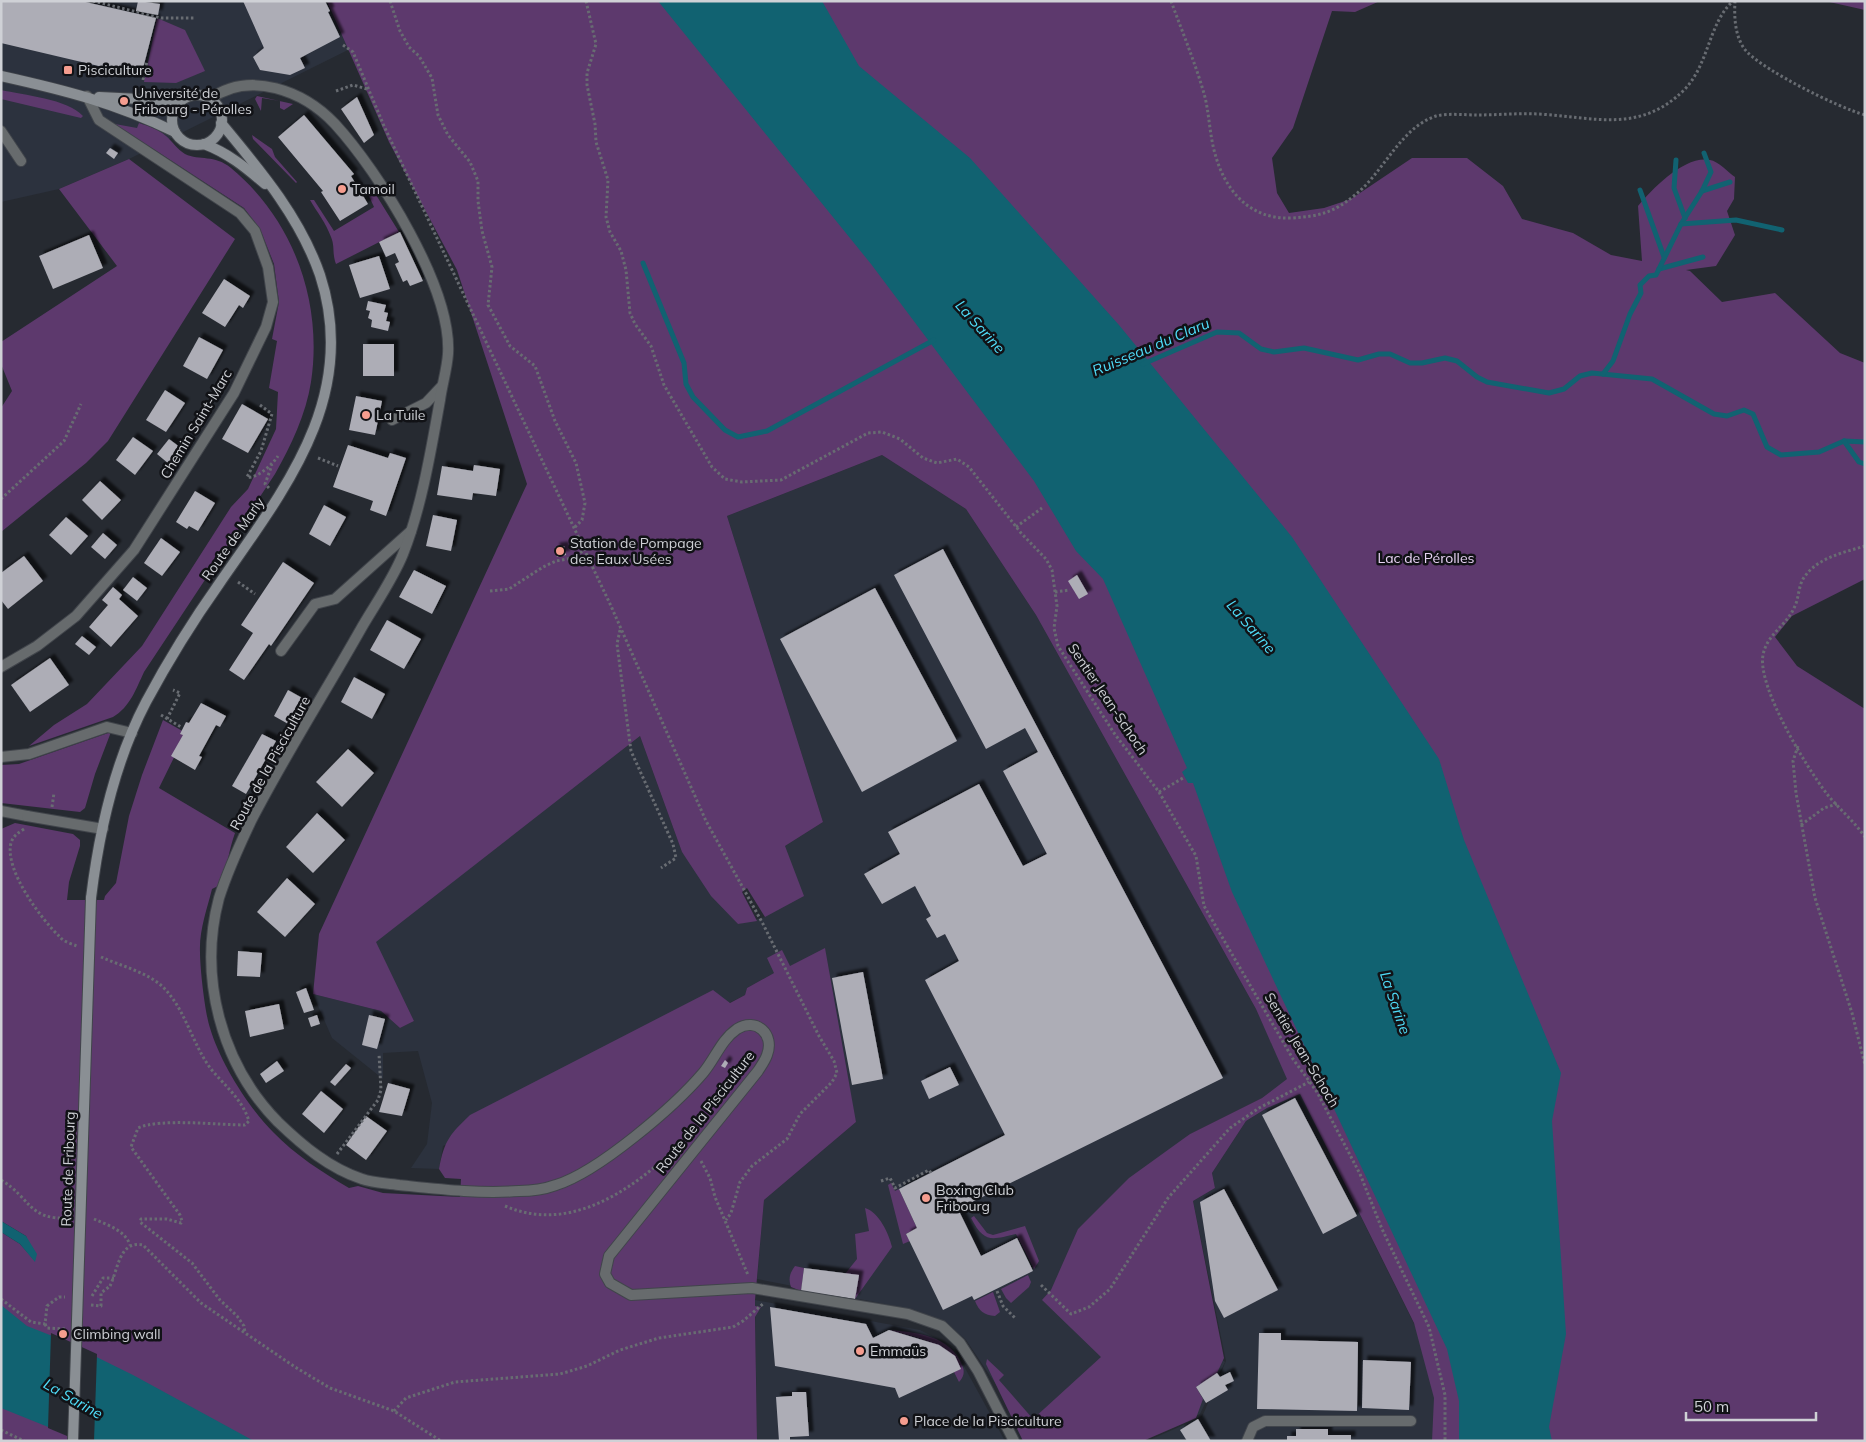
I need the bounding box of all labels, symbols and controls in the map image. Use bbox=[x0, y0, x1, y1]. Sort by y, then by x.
place label: Pisciculture bbox=[78, 61, 152, 79]
marker: Pisciculture bbox=[62, 64, 74, 76]
place label: Université de Fribourg - Pérolles bbox=[134, 84, 252, 118]
marker: Université de Fribourg - Pérolles bbox=[118, 95, 130, 107]
place label: Tamoil bbox=[352, 180, 395, 198]
marker: Tamoil bbox=[336, 183, 348, 195]
water label: La Sarine bbox=[951, 296, 1009, 357]
water label: Ruisseau du Claru bbox=[1089, 313, 1213, 380]
street label: Chemin Saint-Marc bbox=[156, 366, 236, 482]
place label: La Tuile bbox=[376, 406, 426, 424]
marker: La Tuile bbox=[360, 409, 372, 421]
street label: Route de Marly bbox=[198, 493, 269, 584]
place label: Station de Pompage des Eaux Usées bbox=[570, 534, 702, 568]
marker: Station de Pompage des Eaux Usées bbox=[554, 545, 566, 557]
park label: Lac de Pérolles bbox=[1378, 549, 1475, 567]
water label: La Sarine bbox=[1223, 596, 1280, 658]
street label: Sentier Jean-Schoch bbox=[1064, 640, 1152, 758]
street label: Route de la Pisciculture bbox=[226, 693, 314, 833]
water label: La Sarine bbox=[1376, 969, 1415, 1037]
street label: Sentier Jean-Schoch bbox=[1261, 989, 1343, 1111]
street label: Route de la Pisciculture bbox=[652, 1047, 758, 1177]
street label: Route de Fribourg bbox=[57, 1111, 79, 1227]
place label: Boxing Club Fribourg bbox=[936, 1181, 1014, 1215]
marker: Boxing Club Fribourg bbox=[920, 1192, 932, 1204]
place label: Climbing wall bbox=[73, 1325, 161, 1343]
marker: Climbing wall bbox=[57, 1328, 69, 1340]
place label: Emmaüs bbox=[870, 1342, 926, 1360]
marker: Emmaüs bbox=[854, 1345, 866, 1357]
water label: La Sarine bbox=[40, 1374, 106, 1423]
scale bar bbox=[1686, 1390, 1816, 1422]
text: 50 m bbox=[1694, 1397, 1729, 1416]
place label: Place de la Pisciculture bbox=[914, 1412, 1062, 1430]
marker: Place de la Pisciculture bbox=[898, 1415, 910, 1427]

